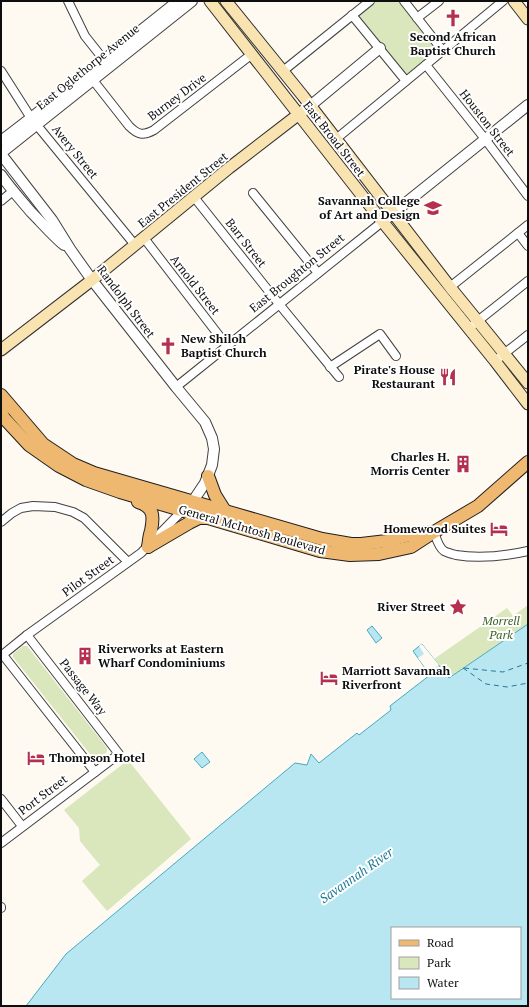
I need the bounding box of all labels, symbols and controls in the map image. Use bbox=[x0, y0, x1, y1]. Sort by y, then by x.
church icon: Second African Baptist Church bbox=[443, 8, 463, 28]
street label: East Oglethorpe Avenue bbox=[33, 21, 142, 113]
place label: Second African Baptist Church bbox=[410, 29, 497, 58]
street label: Burney Drive bbox=[144, 70, 209, 123]
street label: Houston Street bbox=[457, 86, 518, 159]
street label: East Broad Street bbox=[300, 98, 369, 180]
street label: Avery Street bbox=[49, 122, 102, 182]
street label: East President Street bbox=[135, 148, 231, 231]
place label: Savannah College of Art and Design bbox=[318, 193, 421, 222]
school or university icon: Savannah College of Art and Design bbox=[423, 198, 443, 218]
street label: Barr Street bbox=[223, 215, 270, 270]
street label: East Broughton Street bbox=[246, 229, 348, 315]
street label: Arnold Street bbox=[167, 252, 224, 318]
street label: Randolph Street bbox=[94, 263, 159, 341]
place label: New Shiloh Baptist Church bbox=[181, 331, 267, 360]
church icon: New Shiloh Baptist Church bbox=[158, 336, 178, 356]
place label: Pirate's House Restaurant bbox=[354, 362, 436, 391]
restaurant icon: Pirate's House Restaurant bbox=[438, 367, 458, 387]
place label: Charles H. Morris Center bbox=[371, 449, 451, 478]
building icon: Charles H. Morris Center bbox=[453, 454, 473, 474]
street label: General McIntosh Boulevard bbox=[177, 501, 328, 558]
hotel icon: Homewood Suites bbox=[489, 519, 509, 539]
place label: Homewood Suites bbox=[384, 521, 487, 536]
street label: Pilot Street bbox=[59, 551, 117, 599]
place icon: River Street bbox=[448, 597, 468, 617]
place label: River Street bbox=[377, 599, 445, 614]
park label: Morrell Park bbox=[481, 613, 521, 642]
place label: Riverworks at Eastern Wharf Condominiums bbox=[98, 641, 226, 670]
building icon: Riverworks at Eastern Wharf Condominiums bbox=[75, 646, 95, 666]
street label: Passage Way bbox=[57, 655, 111, 719]
place label: Marriott Savannah Riverfront bbox=[342, 663, 451, 692]
hotel icon: Marriott Savannah Riverfront bbox=[319, 668, 339, 688]
hotel icon: Thompson Hotel bbox=[26, 748, 46, 768]
place label: Thompson Hotel bbox=[49, 750, 145, 765]
street label: Port Street bbox=[15, 771, 71, 818]
water label: Savannah River bbox=[315, 842, 397, 907]
legend bbox=[391, 927, 521, 999]
text: Road bbox=[427, 935, 454, 950]
text: Park bbox=[427, 955, 452, 970]
text: Water bbox=[427, 975, 459, 990]

